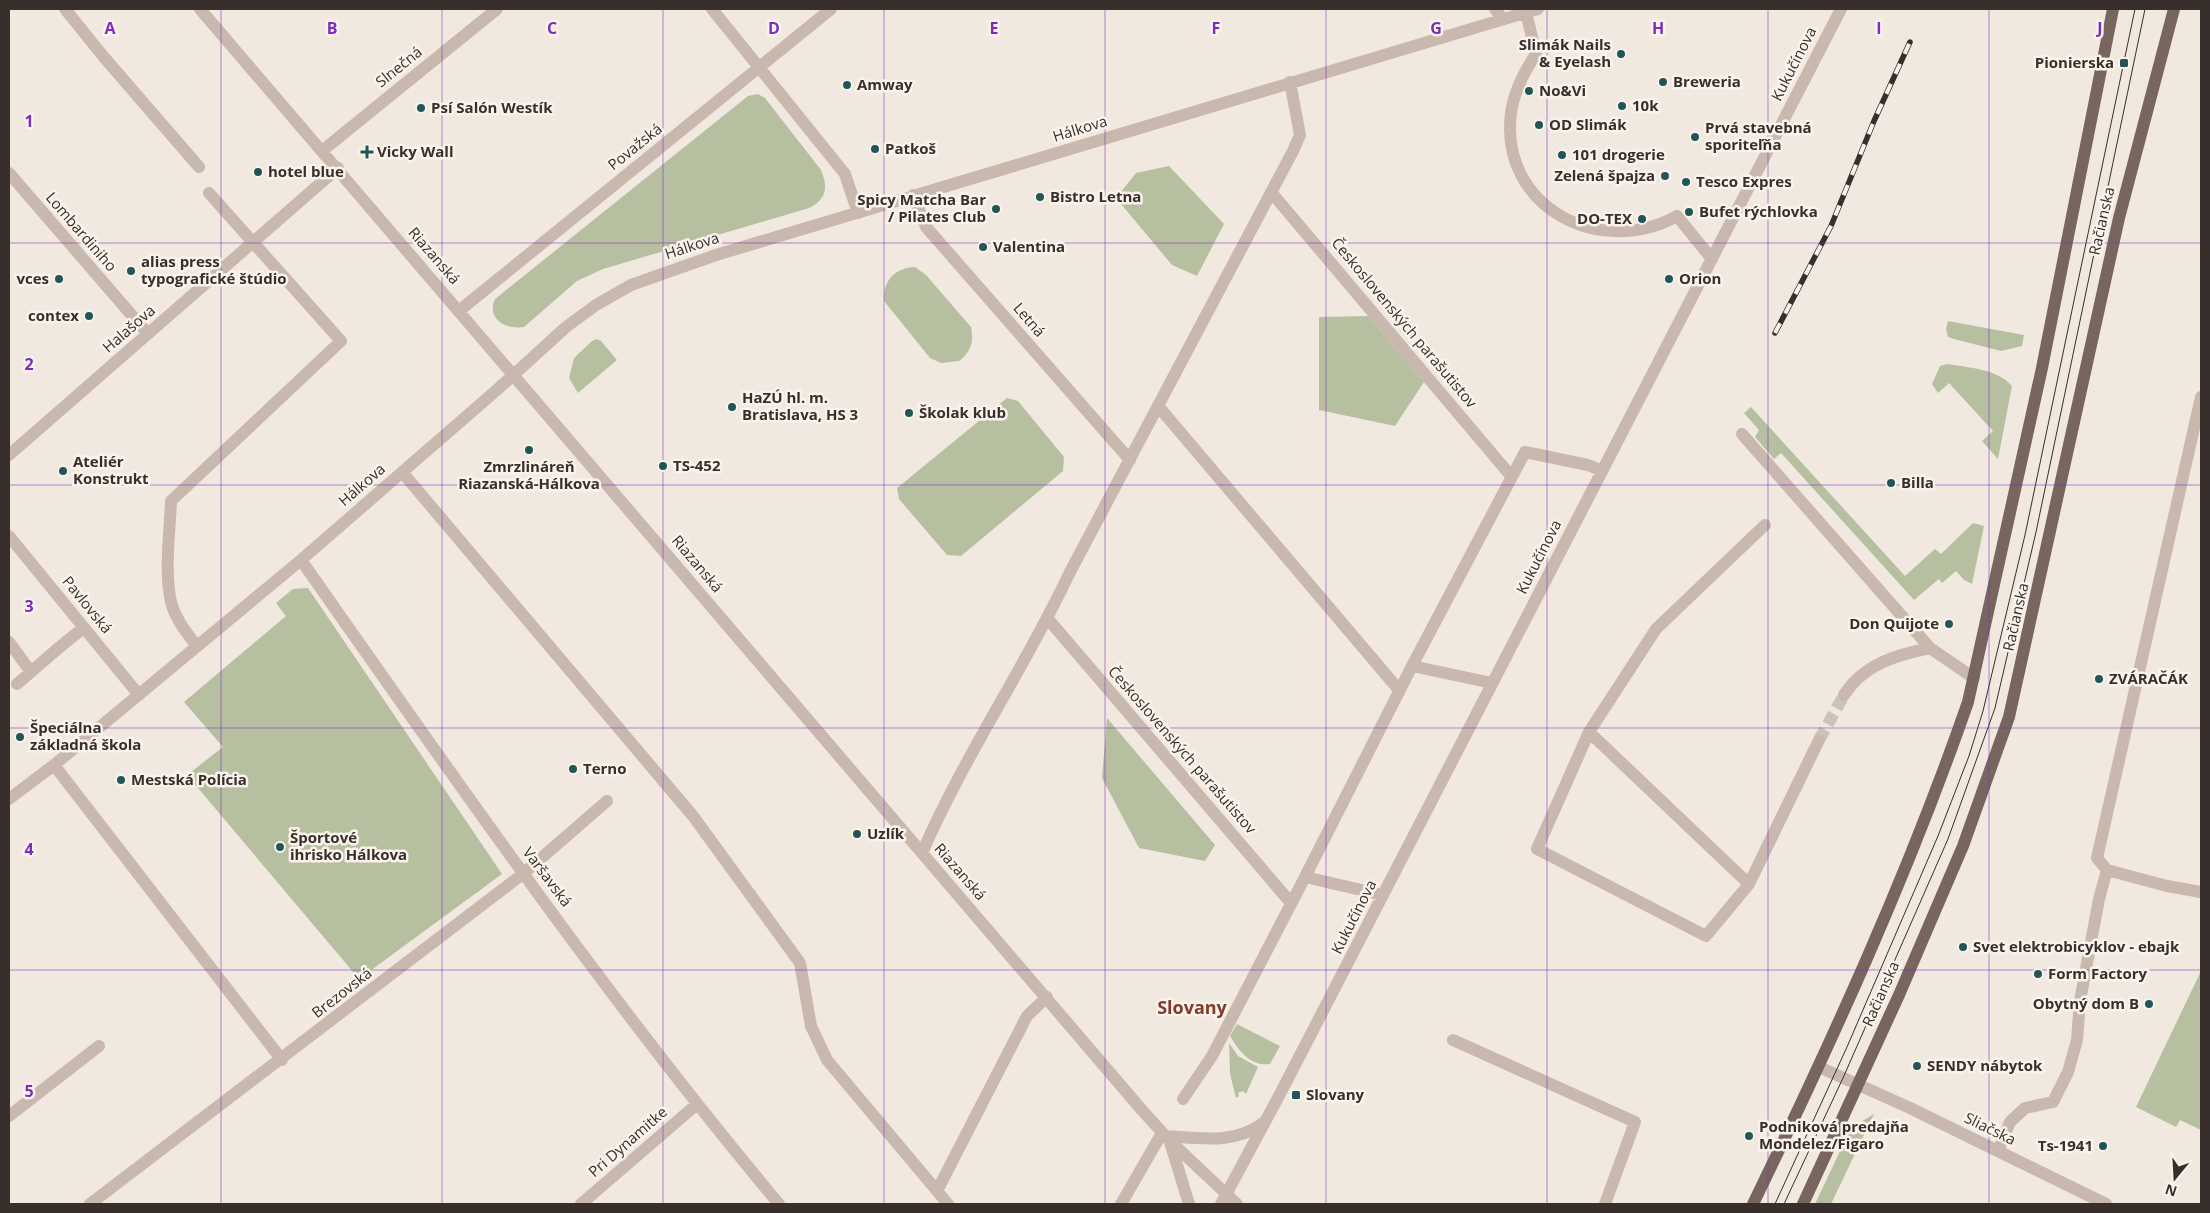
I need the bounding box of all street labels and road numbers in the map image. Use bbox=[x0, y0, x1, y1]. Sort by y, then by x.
street label: Kukučínova bbox=[1766, 23, 1820, 104]
street label: Slnečná bbox=[371, 41, 426, 91]
street label: Hálkova bbox=[1050, 110, 1109, 146]
street label: Považská bbox=[603, 118, 666, 174]
street label: Račianska bbox=[2083, 185, 2119, 257]
street label: Lombardiniho bbox=[42, 188, 122, 275]
street label: Riazanská bbox=[404, 223, 465, 288]
street label: Hálkova bbox=[662, 227, 721, 263]
street label: Československých parašutistov bbox=[1328, 233, 1482, 412]
street label: Letná bbox=[1009, 298, 1050, 341]
street label: Halašova bbox=[98, 300, 159, 357]
street label: Hálkova bbox=[334, 458, 389, 510]
street label: Kukučínova bbox=[1511, 516, 1565, 597]
street label: Riazanská bbox=[668, 530, 728, 596]
street label: Pavlovská bbox=[58, 571, 117, 637]
street label: Račianska bbox=[1997, 581, 2033, 653]
street label: Československých parašutistov bbox=[1104, 661, 1262, 838]
street label: Riazanská bbox=[930, 839, 991, 904]
street label: Varšavská bbox=[519, 843, 577, 910]
street label: Kukučínova bbox=[1326, 876, 1380, 957]
street label: Račianska bbox=[1857, 958, 1903, 1029]
street label: Brezovská bbox=[307, 962, 376, 1022]
street label: Pri Dynamitke bbox=[584, 1102, 671, 1181]
street label: Sliačska bbox=[1961, 1107, 2019, 1149]

